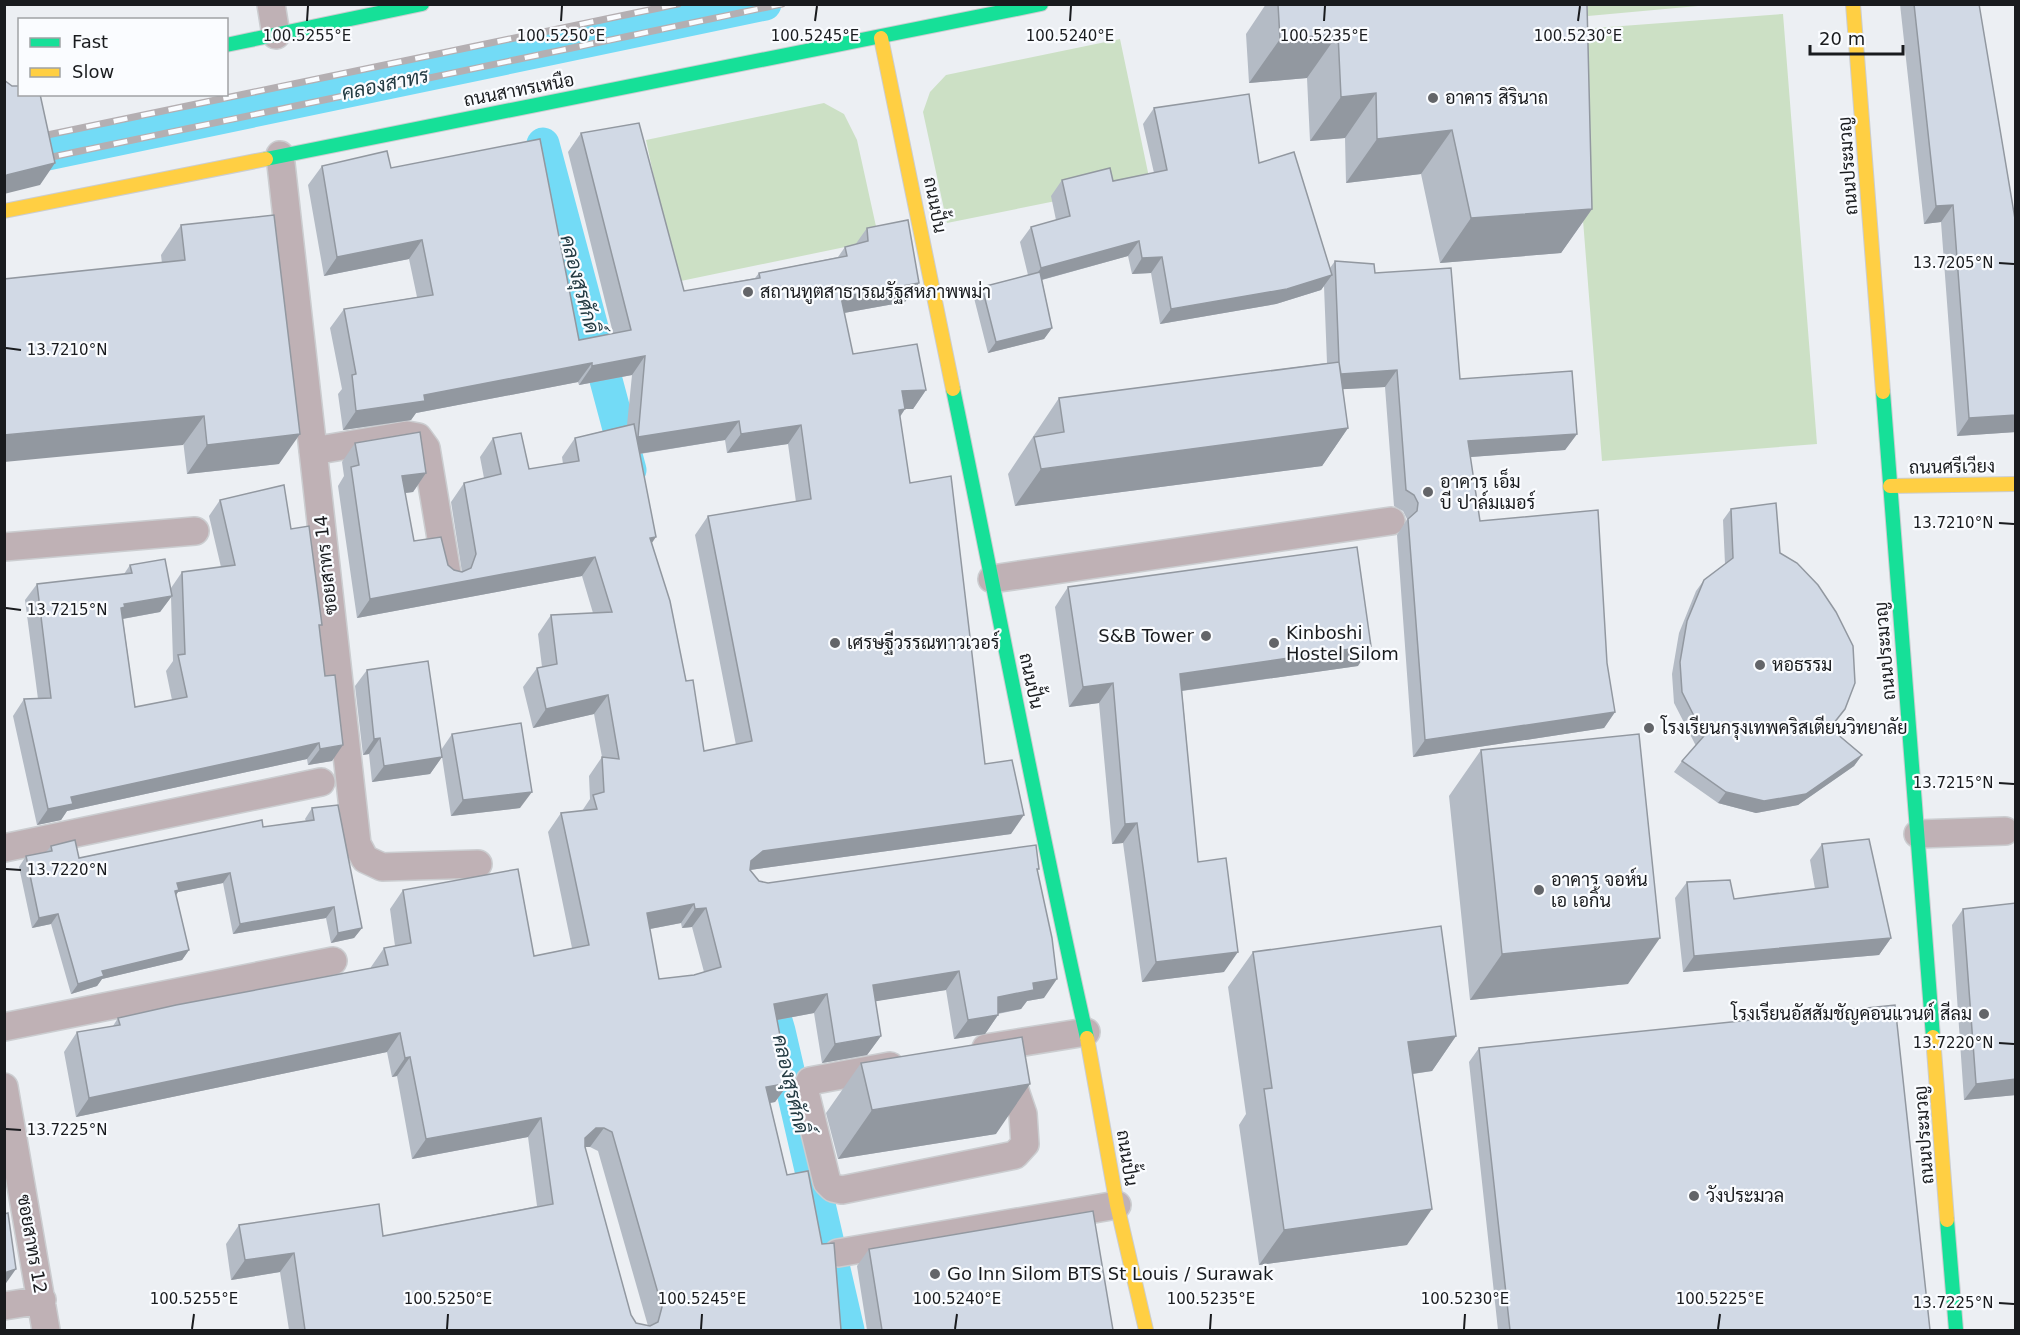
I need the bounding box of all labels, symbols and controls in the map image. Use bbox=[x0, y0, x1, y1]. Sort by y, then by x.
legend bbox=[18, 18, 228, 96]
scale bar bbox=[1810, 18, 1903, 56]
text: 100.5255°E bbox=[263, 27, 351, 45]
text: 100.5250°E bbox=[517, 27, 605, 45]
text: 100.5245°E bbox=[771, 27, 859, 45]
text: 100.5240°E bbox=[1026, 27, 1114, 45]
text: 100.5235°E bbox=[1280, 27, 1368, 45]
text: 100.5230°E bbox=[1534, 27, 1622, 45]
text: 20 m bbox=[1819, 28, 1865, 49]
text: Fast bbox=[72, 31, 108, 52]
text: Slow bbox=[72, 61, 114, 82]
water label: คลองสาทร bbox=[339, 63, 432, 105]
street label: ถนนสาทรเหนือ bbox=[462, 68, 576, 111]
place label: อาคาร สิรินาถ bbox=[1445, 87, 1548, 108]
marker: อาคาร สิรินาถ bbox=[1426, 91, 1440, 105]
street label: ถนนประมวญ bbox=[1834, 116, 1862, 216]
street label: ถนนปั้น bbox=[920, 174, 956, 235]
water label: คลองสุรศักดิ์ bbox=[553, 230, 612, 340]
text: 13.7205°N bbox=[1913, 254, 1993, 272]
place label: สถานทูตสาธารณรัฐสหภาพพม่า bbox=[760, 280, 991, 305]
marker: สถานทูตสาธารณรัฐสหภาพพม่า bbox=[741, 285, 755, 299]
text: 13.7210°N bbox=[27, 341, 107, 359]
street label: ถนนศรีเวียง bbox=[1909, 453, 1995, 478]
place label: อาคาร เอ็ม บี ปาล์มเมอร์ bbox=[1440, 468, 1536, 513]
marker: อาคาร เอ็ม บี ปาล์มเมอร์ bbox=[1421, 485, 1435, 499]
street label: ซอยสาทร 14 bbox=[310, 514, 341, 616]
text: 13.7210°N bbox=[1913, 514, 1993, 532]
text: 13.7215°N bbox=[27, 601, 107, 619]
street label: ถนนประมวญ bbox=[1870, 601, 1900, 701]
place label: Kinboshi Hostel Silom bbox=[1286, 622, 1399, 664]
place label: S&B Tower bbox=[1098, 625, 1195, 646]
marker: S&B Tower bbox=[1199, 629, 1213, 643]
place label: เศรษฐีวรรณทาวเวอร์ bbox=[847, 630, 1000, 655]
marker: เศรษฐีวรรณทาวเวอร์ bbox=[828, 636, 842, 650]
marker: Kinboshi Hostel Silom bbox=[1267, 636, 1281, 650]
street label: ถนนปั้น bbox=[1015, 650, 1052, 711]
place label: หอธรรม bbox=[1772, 654, 1832, 675]
marker: หอธรรม bbox=[1753, 658, 1767, 672]
place label: โรงเรียนกรุงเทพคริสเตียนวิทยาลัย bbox=[1660, 715, 1907, 740]
marker: โรงเรียนกรุงเทพคริสเตียนวิทยาลัย bbox=[1642, 721, 1656, 735]
text: 13.7215°N bbox=[1913, 774, 1993, 792]
text: 13.7220°N bbox=[27, 861, 107, 879]
place label: อาคาร จอห์น เอ เอกิ้น bbox=[1551, 867, 1648, 911]
marker: อาคาร จอห์น เอ เอกิ้น bbox=[1532, 883, 1546, 897]
place label: โรงเรียนอัสสัมชัญคอนแวนต์ สีลม bbox=[1730, 1001, 1972, 1025]
marker: โรงเรียนอัสสัมชัญคอนแวนต์ สีลม bbox=[1977, 1007, 1991, 1021]
water label: คลองสุรศักดิ์ bbox=[766, 1031, 821, 1140]
text: 13.7220°N bbox=[1913, 1034, 1993, 1052]
street label: ถนนประมวญ bbox=[1910, 1085, 1938, 1185]
text: 13.7225°N bbox=[27, 1121, 107, 1139]
street label: ถนนปั้น bbox=[1113, 1128, 1147, 1188]
place label: วังประมวล bbox=[1706, 1185, 1784, 1206]
marker: วังประมวล bbox=[1687, 1189, 1701, 1203]
street label: ซอยสาทร 12 bbox=[13, 1193, 52, 1295]
place label: Go Inn Silom BTS St Louis / Surawak bbox=[947, 1263, 1274, 1284]
marker: Go Inn Silom BTS St Louis / Surawak bbox=[928, 1267, 942, 1281]
text: 100.5255°E bbox=[150, 1290, 238, 1308]
text: 100.5250°E bbox=[404, 1290, 492, 1308]
text: 100.5245°E bbox=[658, 1290, 746, 1308]
text: 100.5240°E bbox=[913, 1290, 1001, 1308]
text: 100.5235°E bbox=[1167, 1290, 1255, 1308]
text: 100.5230°E bbox=[1421, 1290, 1509, 1308]
text: 100.5225°E bbox=[1676, 1290, 1764, 1308]
text: 13.7225°N bbox=[1913, 1294, 1993, 1312]

